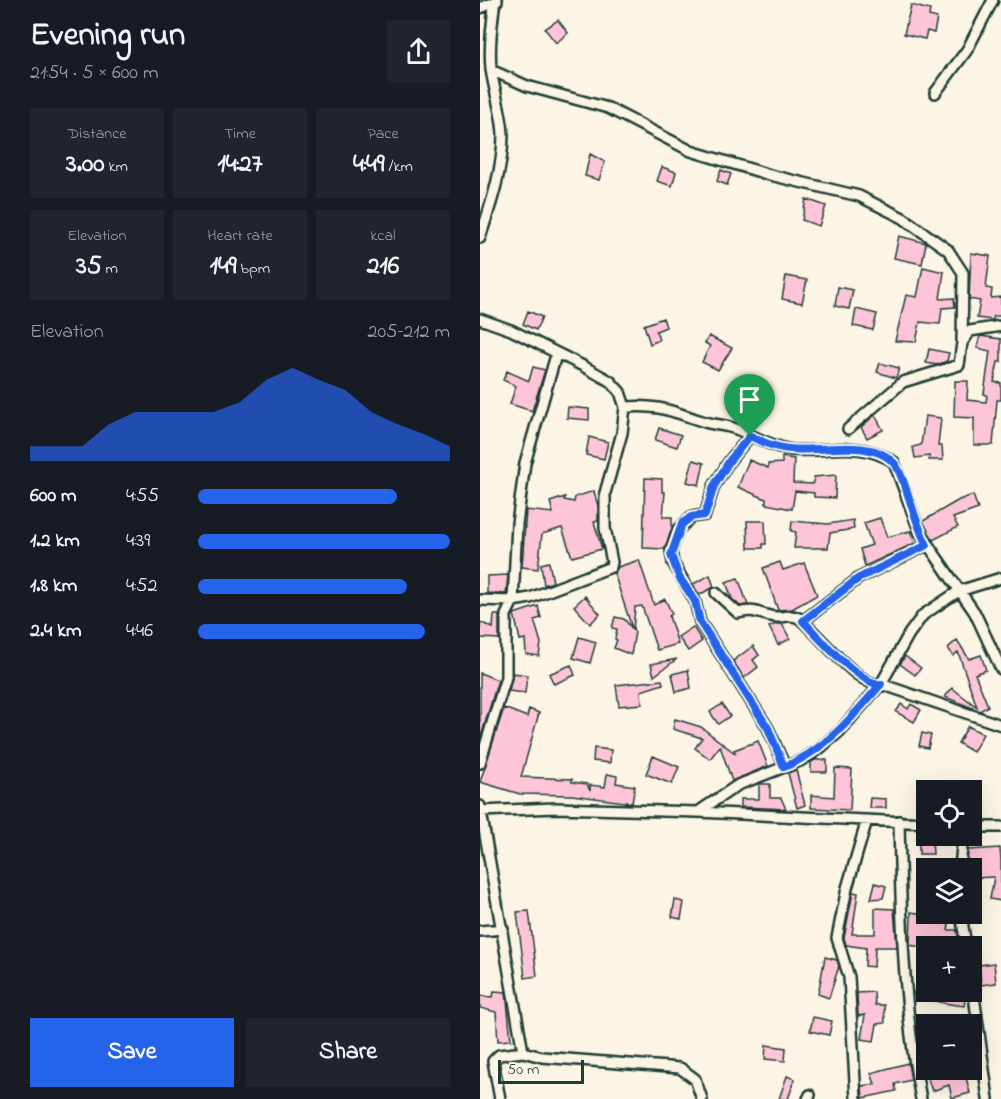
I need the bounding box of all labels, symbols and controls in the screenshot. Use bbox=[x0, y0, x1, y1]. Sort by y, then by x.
text: Evening run bbox=[30, 12, 185, 60]
button: share bbox=[387, 20, 450, 83]
text: 21:54 · 5 × 600 m bbox=[30, 59, 159, 88]
text: Distance bbox=[68, 122, 126, 146]
text: Time bbox=[224, 122, 256, 146]
text: Pace bbox=[367, 122, 399, 146]
text: 3.00 bbox=[66, 146, 105, 184]
text: 14:27 bbox=[218, 146, 262, 184]
text: 4:49 bbox=[353, 146, 385, 184]
text: km bbox=[105, 155, 128, 179]
text: /km bbox=[385, 155, 413, 179]
text: Elevation bbox=[68, 224, 126, 248]
text: Heart rate bbox=[207, 224, 273, 248]
text: kcal bbox=[370, 224, 396, 248]
text: 35 bbox=[76, 248, 102, 286]
text: 149 bbox=[210, 248, 237, 286]
text: 216 bbox=[367, 248, 399, 286]
text: m bbox=[102, 257, 118, 281]
text: bpm bbox=[237, 257, 270, 281]
text: Elevation bbox=[30, 318, 104, 347]
text: 205–212 m bbox=[367, 318, 450, 347]
pin bbox=[724, 374, 775, 436]
icon: arrive bbox=[733, 383, 766, 416]
text: 600 m bbox=[30, 482, 77, 511]
text: 4:55 bbox=[126, 482, 159, 511]
text: 1.2 km bbox=[30, 527, 80, 556]
text: 4:39 bbox=[126, 527, 150, 556]
text: 1.8 km bbox=[30, 572, 77, 601]
text: 4:52 bbox=[126, 572, 157, 601]
text: 2.4 km bbox=[30, 617, 82, 646]
text: 4:46 bbox=[126, 617, 153, 646]
map controls bbox=[916, 780, 982, 1080]
button: locate bbox=[916, 780, 982, 846]
button: layers bbox=[916, 858, 982, 924]
button: + bbox=[916, 936, 982, 1002]
button: − bbox=[916, 1014, 982, 1080]
button: Save bbox=[30, 1018, 234, 1087]
button: Share bbox=[246, 1018, 450, 1087]
scale bar bbox=[498, 1057, 584, 1084]
text: 50 m bbox=[507, 1058, 539, 1082]

